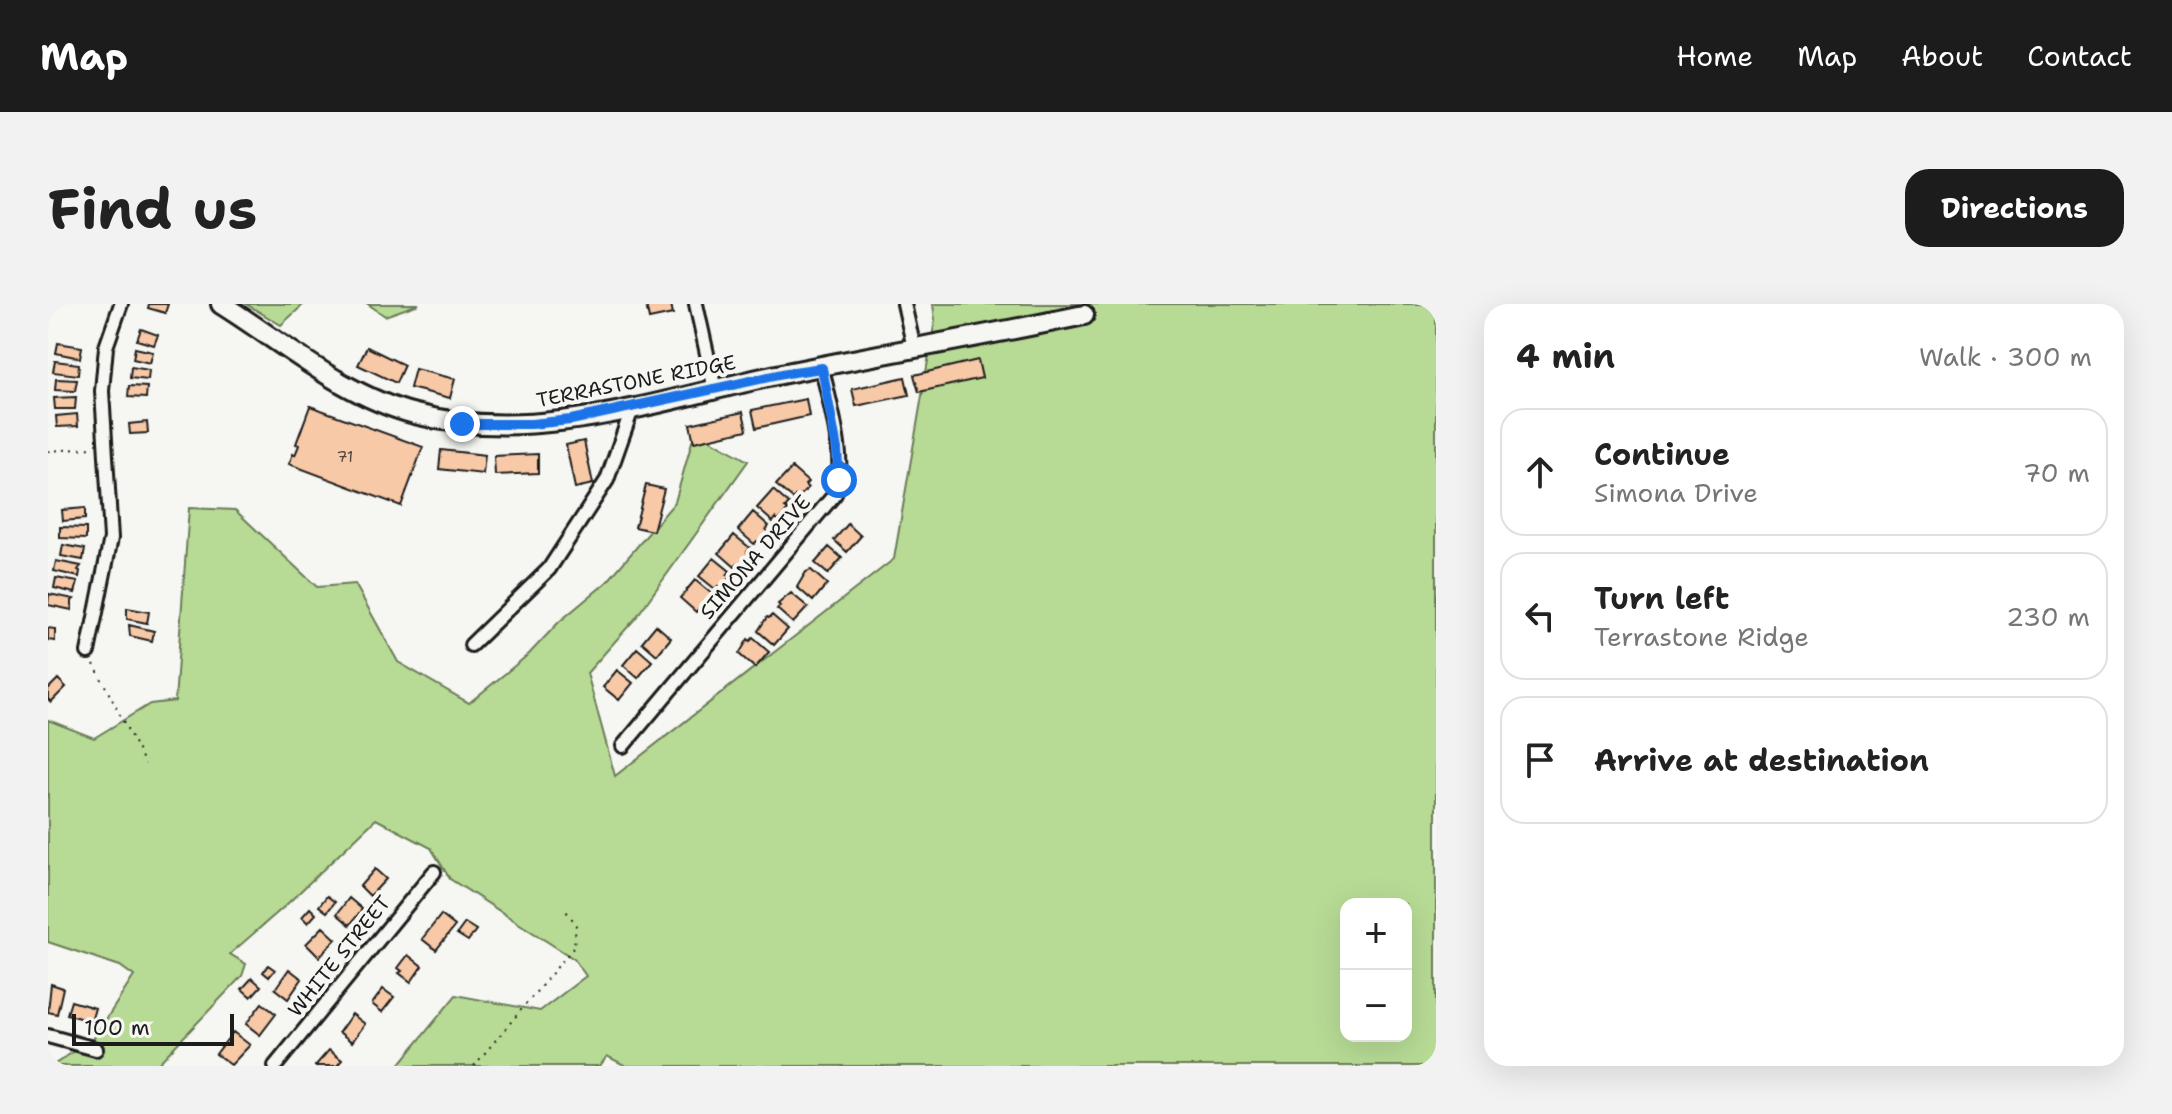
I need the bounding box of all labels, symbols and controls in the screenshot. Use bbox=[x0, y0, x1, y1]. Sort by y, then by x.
text: Map bbox=[40, 31, 128, 82]
text: Home bbox=[1676, 37, 1753, 75]
text: Map bbox=[1797, 37, 1857, 75]
text: About bbox=[1901, 37, 1983, 75]
text: Contact bbox=[2027, 37, 2132, 75]
button: Directions bbox=[1905, 169, 2124, 247]
text: Find us bbox=[48, 171, 257, 246]
text: 4 min bbox=[1516, 333, 1615, 379]
text: Walk · 300 m bbox=[1919, 339, 2092, 374]
street label: TERRASTONE RIDGE bbox=[534, 349, 738, 413]
route end bbox=[444, 406, 480, 442]
text: Continue bbox=[1594, 434, 1730, 475]
house number: 71 bbox=[336, 446, 354, 467]
icon: ahead bbox=[1518, 450, 1562, 494]
text: 70 m bbox=[2023, 455, 2090, 490]
route start bbox=[821, 462, 857, 498]
text: Simona Drive bbox=[1594, 475, 1758, 510]
street label: SIMONA DRIVE bbox=[694, 490, 816, 624]
text: Turn left bbox=[1594, 578, 1729, 619]
icon: left bbox=[1518, 594, 1562, 638]
text: 230 m bbox=[2006, 599, 2090, 634]
text: Terrastone Ridge bbox=[1594, 619, 1809, 654]
icon: arrive bbox=[1518, 738, 1562, 782]
text: Arrive at destination bbox=[1594, 740, 1929, 781]
street label: WHITE STREET bbox=[282, 890, 396, 1022]
map controls bbox=[1340, 898, 1412, 1042]
button: + bbox=[1340, 898, 1412, 970]
button: − bbox=[1340, 970, 1412, 1042]
scale bar bbox=[72, 1010, 234, 1046]
text: 100 m bbox=[84, 1013, 150, 1042]

